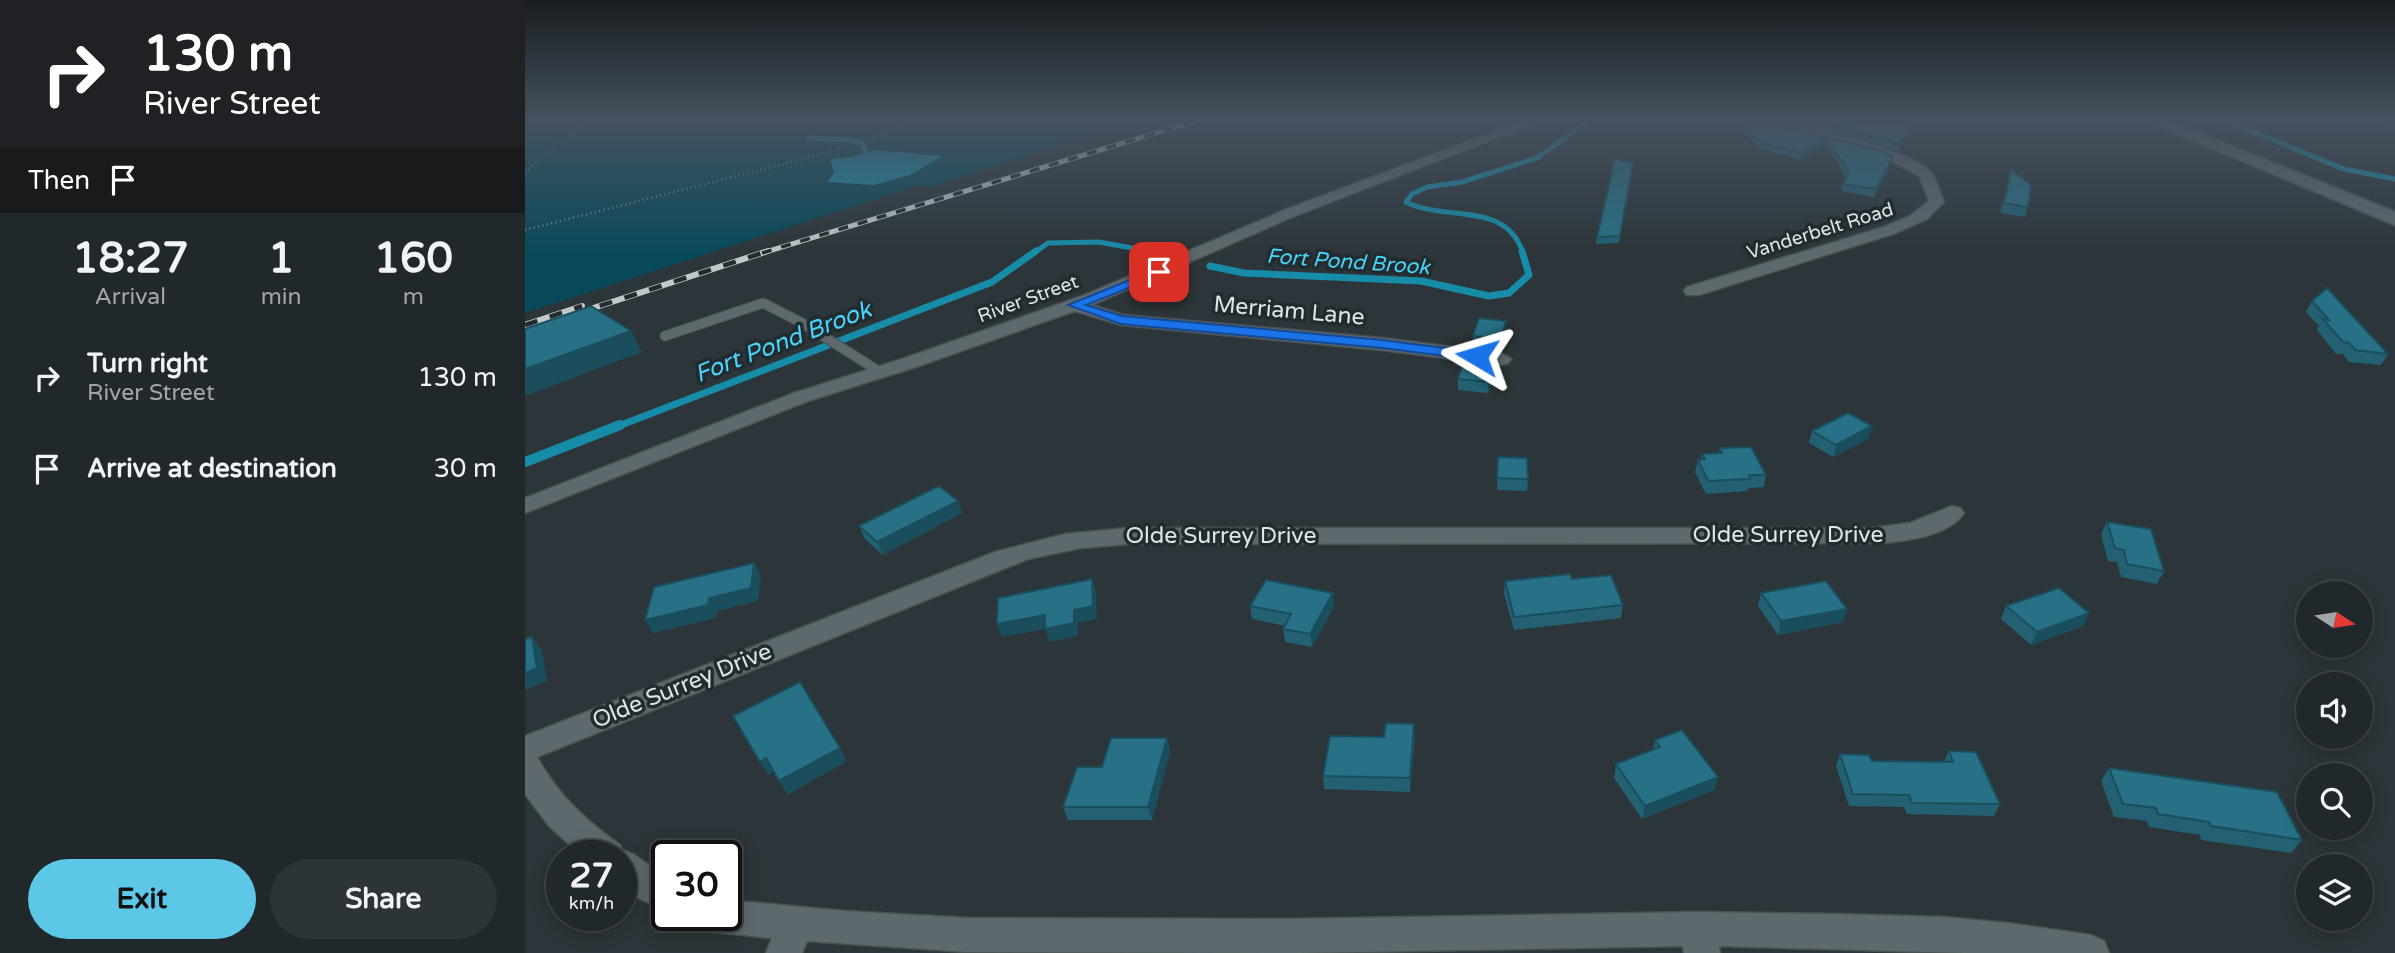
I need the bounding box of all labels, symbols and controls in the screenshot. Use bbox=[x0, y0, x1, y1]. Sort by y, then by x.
text: 130 m bbox=[143, 25, 293, 84]
icon: right bbox=[28, 28, 119, 119]
text: River Street bbox=[143, 85, 321, 123]
icon: arrive bbox=[104, 161, 142, 199]
text: Then bbox=[28, 165, 90, 196]
street label: Vanderbelt Road bbox=[1744, 198, 1896, 264]
text: 18:27 bbox=[72, 233, 189, 284]
text: 1 bbox=[268, 233, 294, 284]
text: 160 bbox=[374, 233, 453, 284]
pin bbox=[1129, 242, 1189, 302]
water label: Fort Pond Brook bbox=[1266, 244, 1432, 280]
icon: arrive bbox=[1140, 253, 1178, 291]
street label: River Street bbox=[975, 271, 1081, 327]
text: Arrival bbox=[95, 283, 166, 311]
text: min bbox=[261, 283, 302, 311]
text: m bbox=[403, 283, 424, 311]
street label: Merriam Lane bbox=[1212, 290, 1366, 332]
water label: Fort Pond Brook bbox=[691, 294, 877, 389]
position arrow bbox=[1440, 319, 1514, 393]
text: Turn right bbox=[87, 348, 208, 379]
icon: right bbox=[28, 359, 66, 397]
text: 130 m bbox=[417, 362, 497, 393]
text: River Street bbox=[87, 379, 215, 407]
icon: arrive bbox=[28, 450, 66, 488]
text: Arrive at destination bbox=[87, 453, 337, 484]
text: 30 m bbox=[434, 453, 497, 484]
street label: Olde Surrey Drive bbox=[1693, 521, 1883, 549]
street label: Olde Surrey Drive bbox=[1126, 522, 1316, 550]
north arrow bbox=[2296, 581, 2373, 658]
map controls bbox=[2296, 581, 2373, 931]
street label: Olde Surrey Drive bbox=[588, 637, 776, 735]
button: sound bbox=[2296, 672, 2373, 749]
button: search bbox=[2296, 763, 2373, 840]
speed limit sign: 30 bbox=[651, 840, 742, 931]
button: layers bbox=[2296, 854, 2373, 931]
text: 27 bbox=[570, 855, 613, 897]
button: Exit bbox=[28, 859, 256, 939]
button: Share bbox=[270, 859, 497, 939]
text: km/h bbox=[569, 892, 614, 914]

